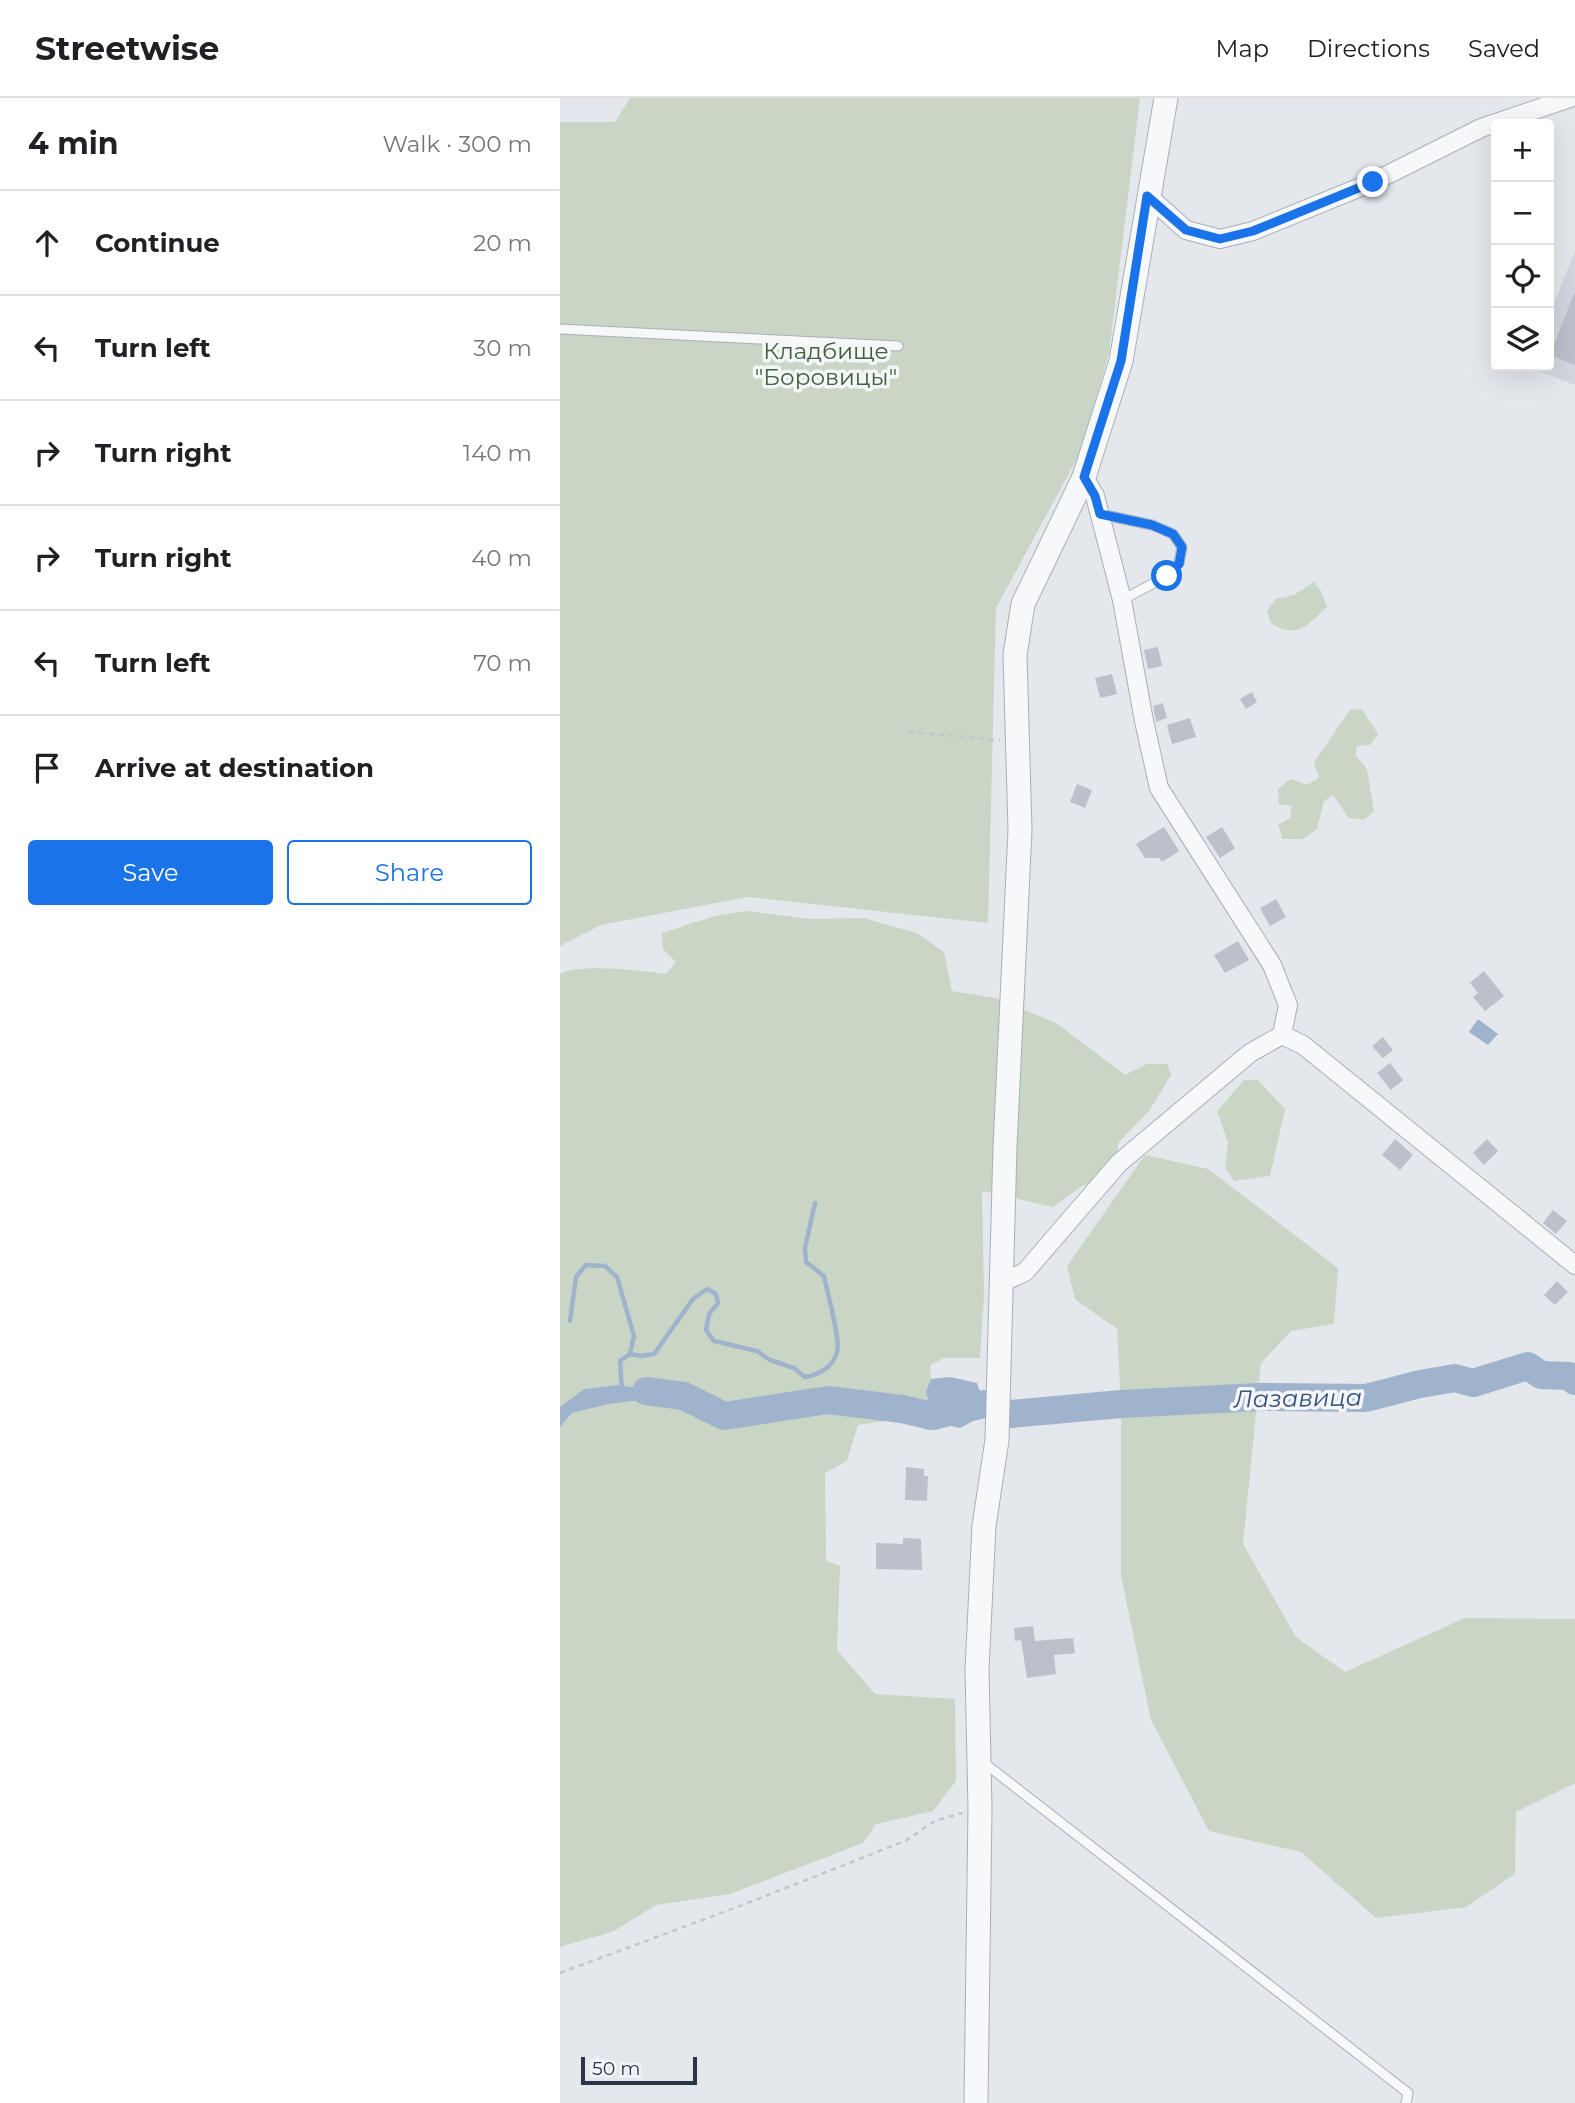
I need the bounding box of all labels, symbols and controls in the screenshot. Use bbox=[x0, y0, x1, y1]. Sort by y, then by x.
text: Streetwise bbox=[35, 28, 219, 68]
text: Map bbox=[1216, 34, 1269, 63]
text: Directions bbox=[1307, 34, 1430, 63]
text: Saved bbox=[1468, 34, 1540, 63]
map controls bbox=[1491, 119, 1554, 371]
button: + bbox=[1491, 119, 1554, 182]
text: 4 min bbox=[28, 125, 118, 162]
text: Walk · 300 m bbox=[382, 130, 532, 158]
route end bbox=[1357, 166, 1388, 197]
button: − bbox=[1491, 182, 1554, 245]
icon: ahead bbox=[28, 224, 66, 262]
text: Continue bbox=[95, 227, 220, 259]
text: 20 m bbox=[473, 229, 532, 257]
button: locate bbox=[1491, 245, 1554, 308]
button: layers bbox=[1491, 308, 1554, 371]
icon: left bbox=[28, 329, 66, 367]
text: Turn left bbox=[95, 332, 211, 364]
text: 30 m bbox=[473, 334, 532, 362]
park label: Кладбище "Боровицы" bbox=[755, 337, 897, 391]
icon: right bbox=[28, 434, 66, 472]
text: Turn right bbox=[95, 437, 231, 469]
text: 140 m bbox=[463, 439, 532, 467]
icon: right bbox=[28, 539, 66, 577]
text: Turn right bbox=[95, 542, 231, 574]
text: 40 m bbox=[471, 544, 532, 572]
route start bbox=[1151, 560, 1182, 591]
icon: left bbox=[28, 644, 66, 682]
text: Turn left bbox=[95, 647, 211, 679]
text: 70 m bbox=[473, 649, 532, 677]
icon: arrive bbox=[28, 749, 66, 787]
text: Arrive at destination bbox=[95, 752, 374, 784]
button: Save bbox=[28, 840, 273, 905]
button: Share bbox=[287, 840, 532, 905]
water label: Лазавица bbox=[1233, 1382, 1362, 1414]
scale bar bbox=[581, 2054, 696, 2086]
text: 50 m bbox=[592, 2057, 640, 2080]

